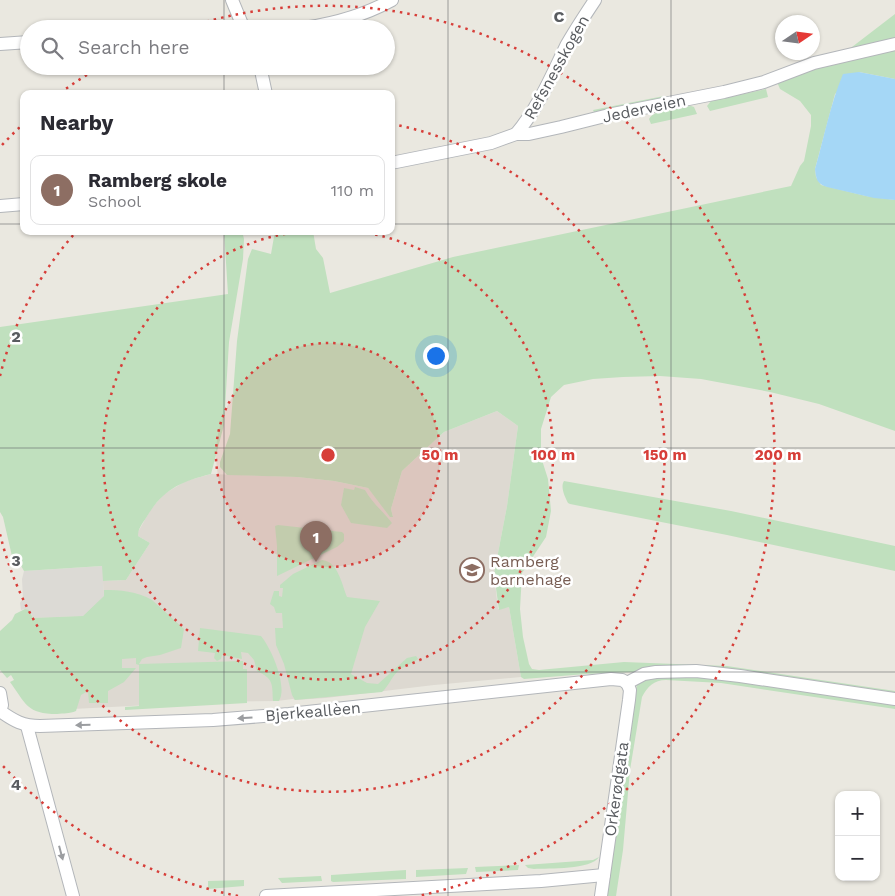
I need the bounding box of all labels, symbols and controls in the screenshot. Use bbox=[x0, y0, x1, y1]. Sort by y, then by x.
text: C bbox=[554, 7, 565, 26]
street label: Refsnesskogen bbox=[520, 12, 593, 123]
north arrow bbox=[775, 15, 820, 60]
search box bbox=[20, 20, 395, 75]
icon: search bbox=[38, 34, 66, 62]
text: Search here bbox=[78, 36, 189, 59]
street label: Jederveien bbox=[601, 90, 688, 127]
text: Nearby bbox=[40, 110, 113, 135]
text: Ramberg skole bbox=[88, 169, 227, 192]
text: 1 bbox=[54, 181, 60, 200]
text: 110 m bbox=[331, 181, 374, 200]
text: School bbox=[88, 192, 141, 211]
text: 2 bbox=[11, 327, 21, 346]
your location bbox=[423, 343, 449, 369]
centre of rings bbox=[319, 446, 337, 464]
text: 50 m bbox=[422, 446, 458, 464]
text: 100 m bbox=[531, 446, 575, 464]
text: 150 m bbox=[643, 446, 687, 464]
text: 200 m bbox=[755, 446, 801, 464]
pin: 1 bbox=[300, 521, 332, 562]
text: 3 bbox=[11, 551, 21, 570]
place label: Ramberg barnehage bbox=[490, 552, 571, 589]
school or university icon: Ramberg barnehage bbox=[459, 557, 485, 583]
street label: Bjerkeallèen bbox=[265, 698, 362, 725]
one-way arrow bbox=[237, 714, 253, 722]
one-way arrow bbox=[75, 721, 91, 729]
street label: Orkerødgata bbox=[600, 741, 633, 838]
text: 4 bbox=[11, 775, 21, 794]
map controls bbox=[835, 791, 880, 881]
button: + bbox=[835, 791, 880, 836]
button: − bbox=[835, 836, 880, 881]
one-way arrow bbox=[57, 846, 65, 861]

